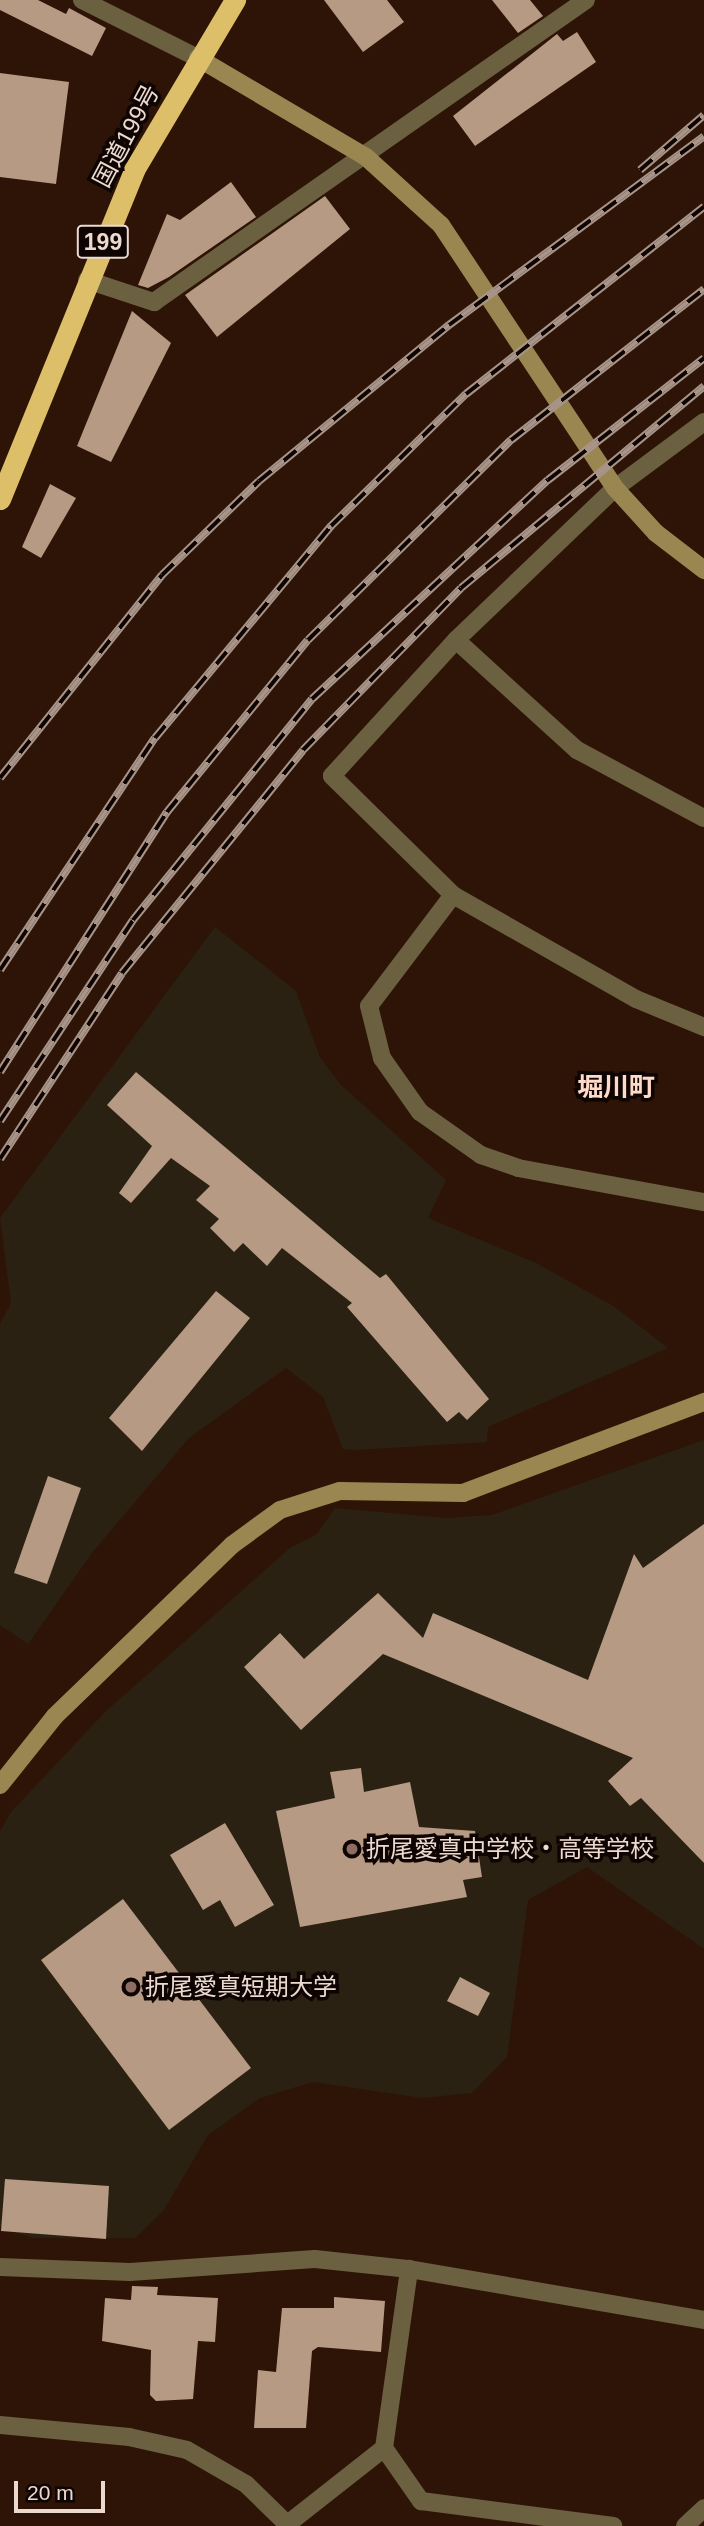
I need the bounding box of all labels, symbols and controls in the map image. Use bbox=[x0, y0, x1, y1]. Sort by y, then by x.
street label: 国道199号 bbox=[87, 80, 165, 192]
road number: 199 bbox=[77, 222, 129, 262]
district label: 堀川町 bbox=[577, 1072, 655, 1104]
place label: 折尾愛真中学校・高等学校 bbox=[366, 1835, 654, 1863]
marker: 折尾愛真中学校・高等学校 bbox=[344, 1841, 360, 1857]
place label: 折尾愛真短期大学 bbox=[145, 1973, 337, 2001]
marker: 折尾愛真短期大学 bbox=[123, 1979, 139, 1995]
scale bar bbox=[18, 2466, 108, 2510]
text: 20 m bbox=[27, 2481, 74, 2504]

